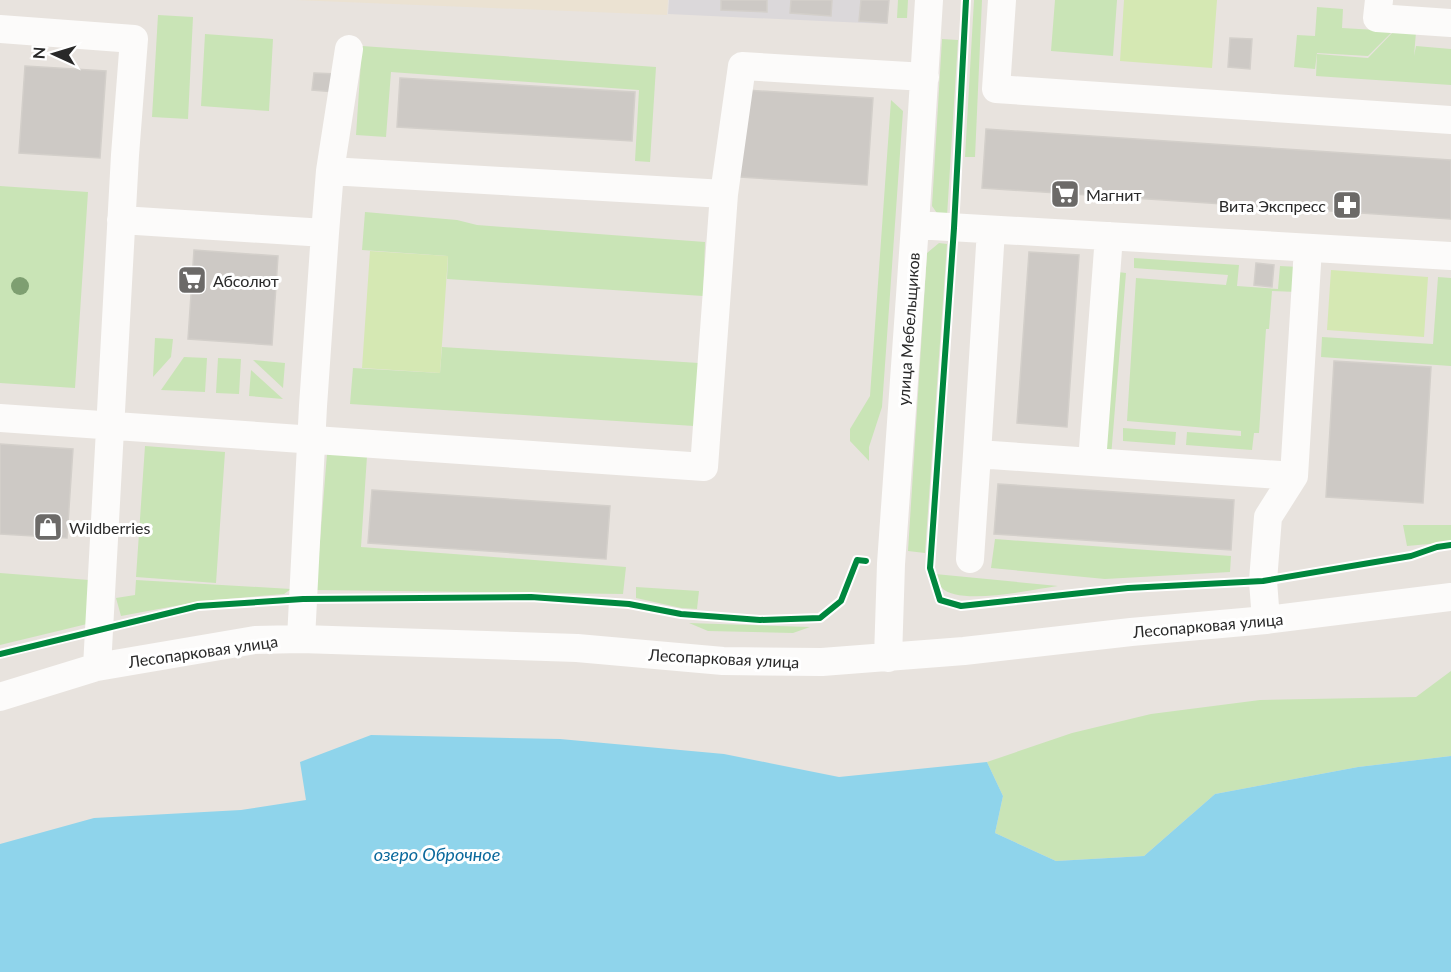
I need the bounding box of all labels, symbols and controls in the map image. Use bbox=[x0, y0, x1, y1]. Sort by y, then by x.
north arrow bbox=[24, 24, 84, 84]
text: N bbox=[29, 46, 48, 60]
supermarket icon: Магнит bbox=[1049, 178, 1081, 210]
place label: Магнит bbox=[1086, 185, 1142, 204]
pharmacy icon: Вита Экспресс bbox=[1331, 189, 1363, 221]
place label: Вита Экспресс bbox=[1219, 196, 1326, 215]
street label: улица Мебельщиков bbox=[893, 252, 923, 406]
supermarket icon: Абсолют bbox=[176, 264, 208, 296]
place label: Абсолют bbox=[213, 271, 279, 290]
shop icon: Wildberries bbox=[32, 511, 64, 543]
place label: Wildberries bbox=[69, 518, 150, 537]
street label: Лесопарковая улица bbox=[1131, 609, 1284, 641]
street label: Лесопарковая улица bbox=[126, 631, 279, 671]
street label: Лесопарковая улица bbox=[647, 645, 800, 671]
water label: озеро Оброчное bbox=[374, 843, 500, 865]

